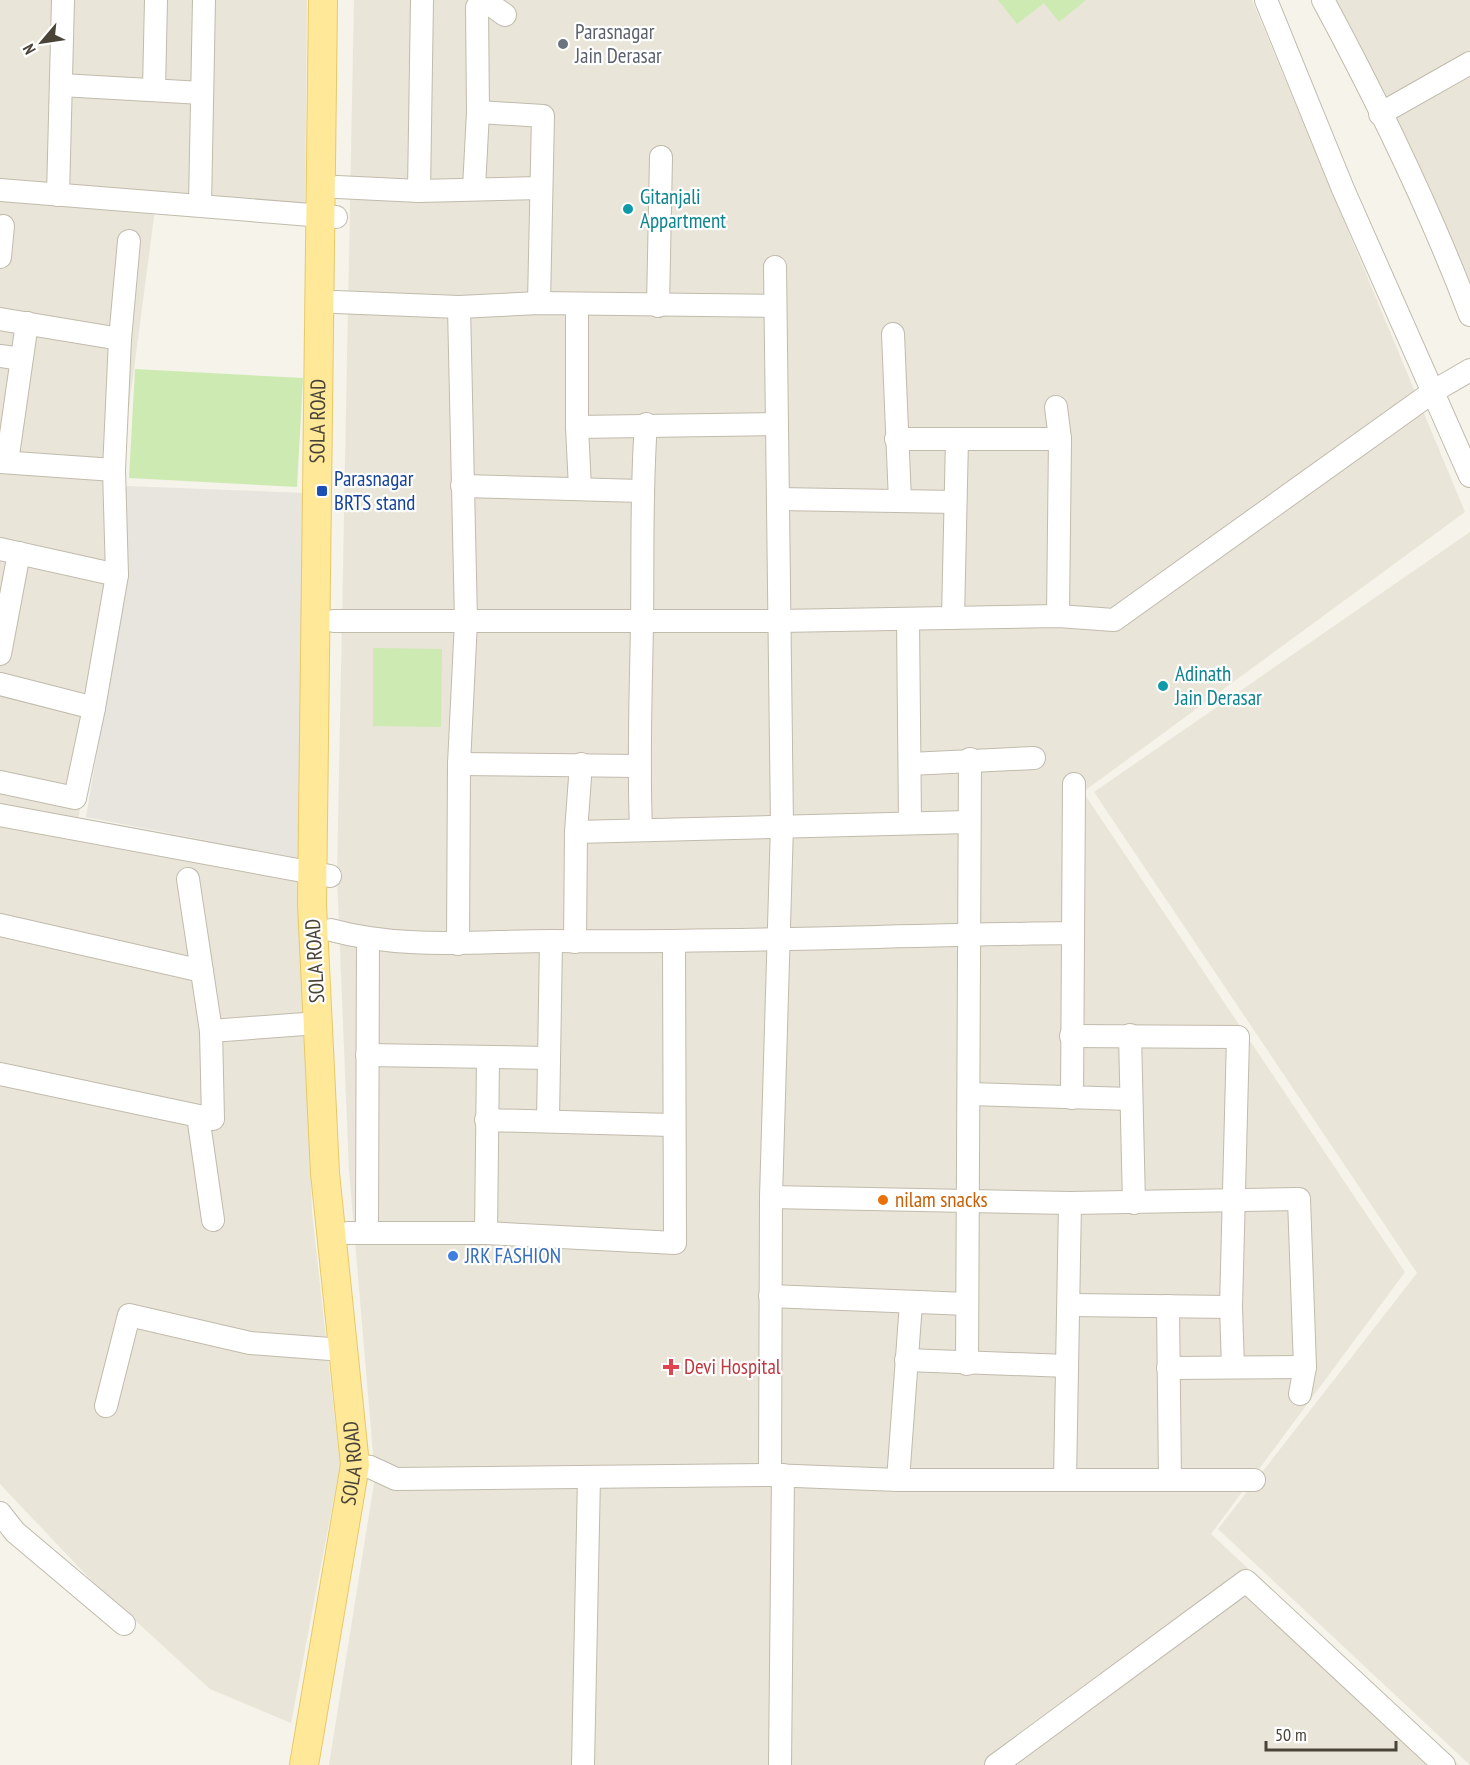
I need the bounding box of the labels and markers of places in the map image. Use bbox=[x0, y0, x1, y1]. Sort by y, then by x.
place label: Parasnagar Jain Derasar bbox=[574, 18, 662, 69]
marker: Parasnagar Jain Derasar bbox=[556, 37, 570, 51]
place label: Gitanjali Appartment bbox=[640, 183, 726, 234]
marker: Gitanjali Appartment bbox=[621, 202, 635, 216]
place label: Parasnagar BRTS stand bbox=[334, 465, 415, 516]
marker: Parasnagar BRTS stand bbox=[315, 484, 329, 498]
place label: Adinath Jain Derasar bbox=[1174, 660, 1262, 711]
marker: Adinath Jain Derasar bbox=[1156, 679, 1170, 693]
place label: nilam snacks bbox=[895, 1186, 988, 1213]
marker: nilam snacks bbox=[876, 1193, 890, 1207]
place label: JRK FASHION bbox=[464, 1242, 561, 1269]
marker: JRK FASHION bbox=[446, 1249, 460, 1263]
place label: Devi Hospital bbox=[684, 1353, 781, 1380]
marker: Devi Hospital bbox=[662, 1358, 680, 1376]

